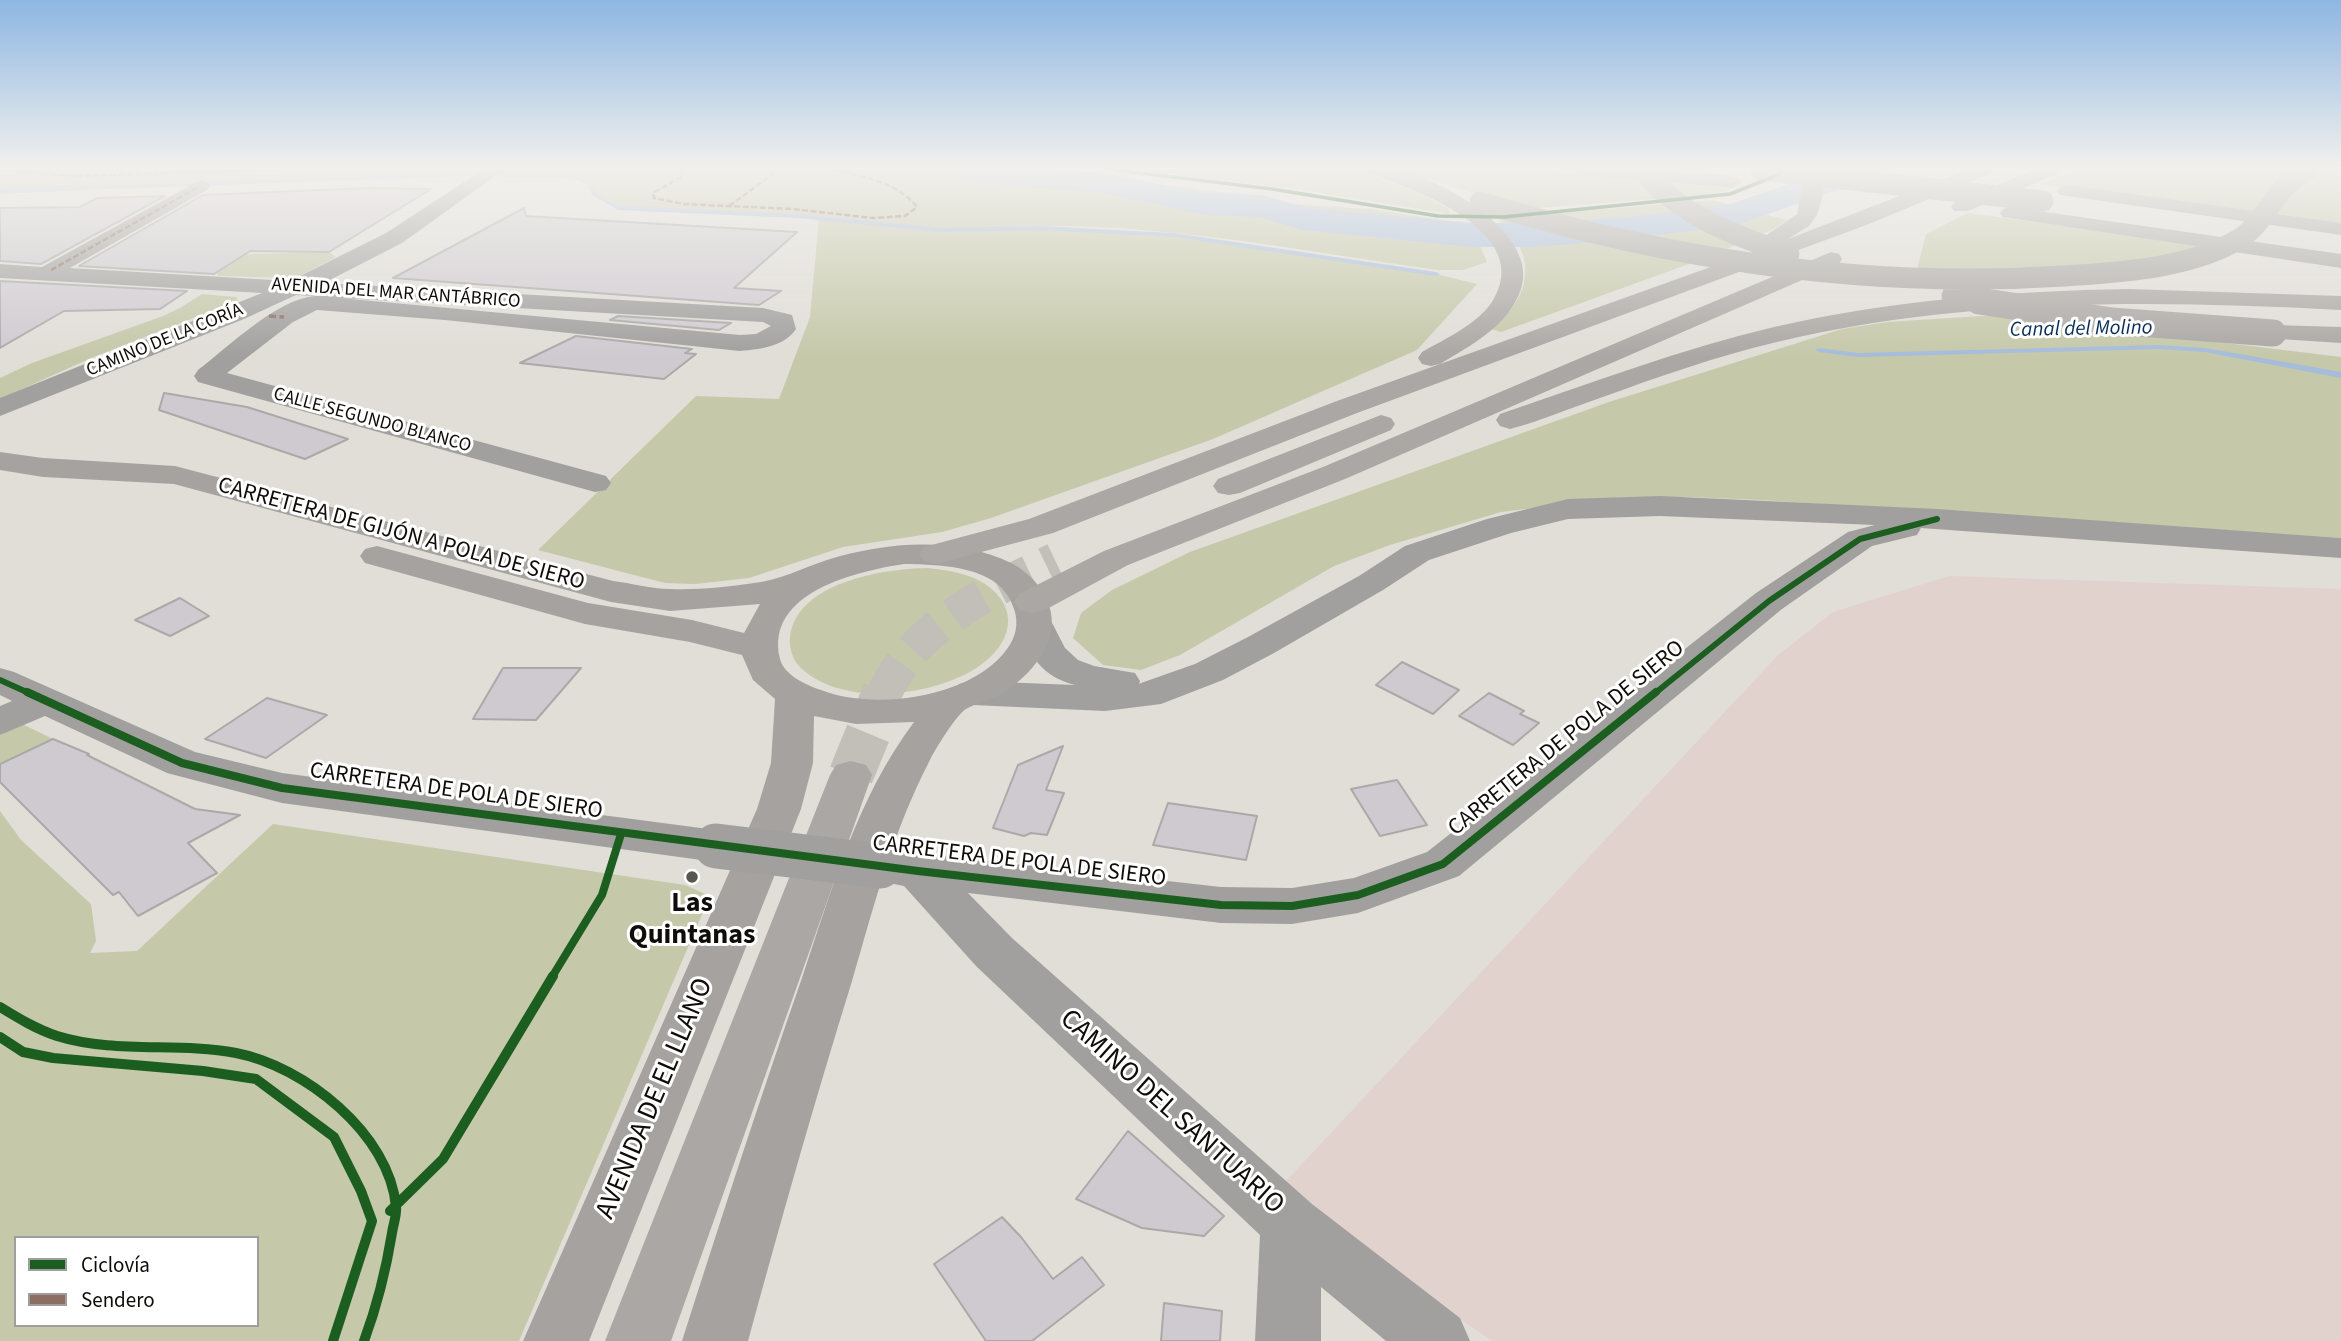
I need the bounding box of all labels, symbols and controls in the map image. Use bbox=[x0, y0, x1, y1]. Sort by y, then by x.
street label: AVENIDA DEL MAR CANTÁBRICO bbox=[271, 274, 521, 314]
street label: CAMINO DE LA CORÍA bbox=[83, 299, 247, 383]
water label: Canal del Molino bbox=[2009, 316, 2153, 344]
street label: CALLE SEGUNDO BLANCO bbox=[271, 384, 473, 458]
street label: CARRETERA DE GIJÓN A POLA DE SIERO bbox=[215, 473, 587, 597]
street label: CARRETERA DE POLA DE SIERO bbox=[1443, 635, 1691, 843]
street label: CARRETERA DE POLA DE SIERO bbox=[308, 758, 604, 826]
street label: CARRETERA DE POLA DE SIERO bbox=[871, 830, 1167, 894]
marker: Las Quintanas bbox=[684, 869, 700, 885]
place label: Las Quintanas bbox=[629, 888, 755, 954]
street label: AVENIDA DE EL LLANO bbox=[590, 974, 722, 1224]
street label: CAMINO DEL SANTUARIO bbox=[1052, 1003, 1290, 1223]
legend bbox=[14, 1236, 259, 1327]
text: Ciclovía bbox=[81, 1250, 150, 1280]
text: Sendero bbox=[81, 1285, 155, 1315]

